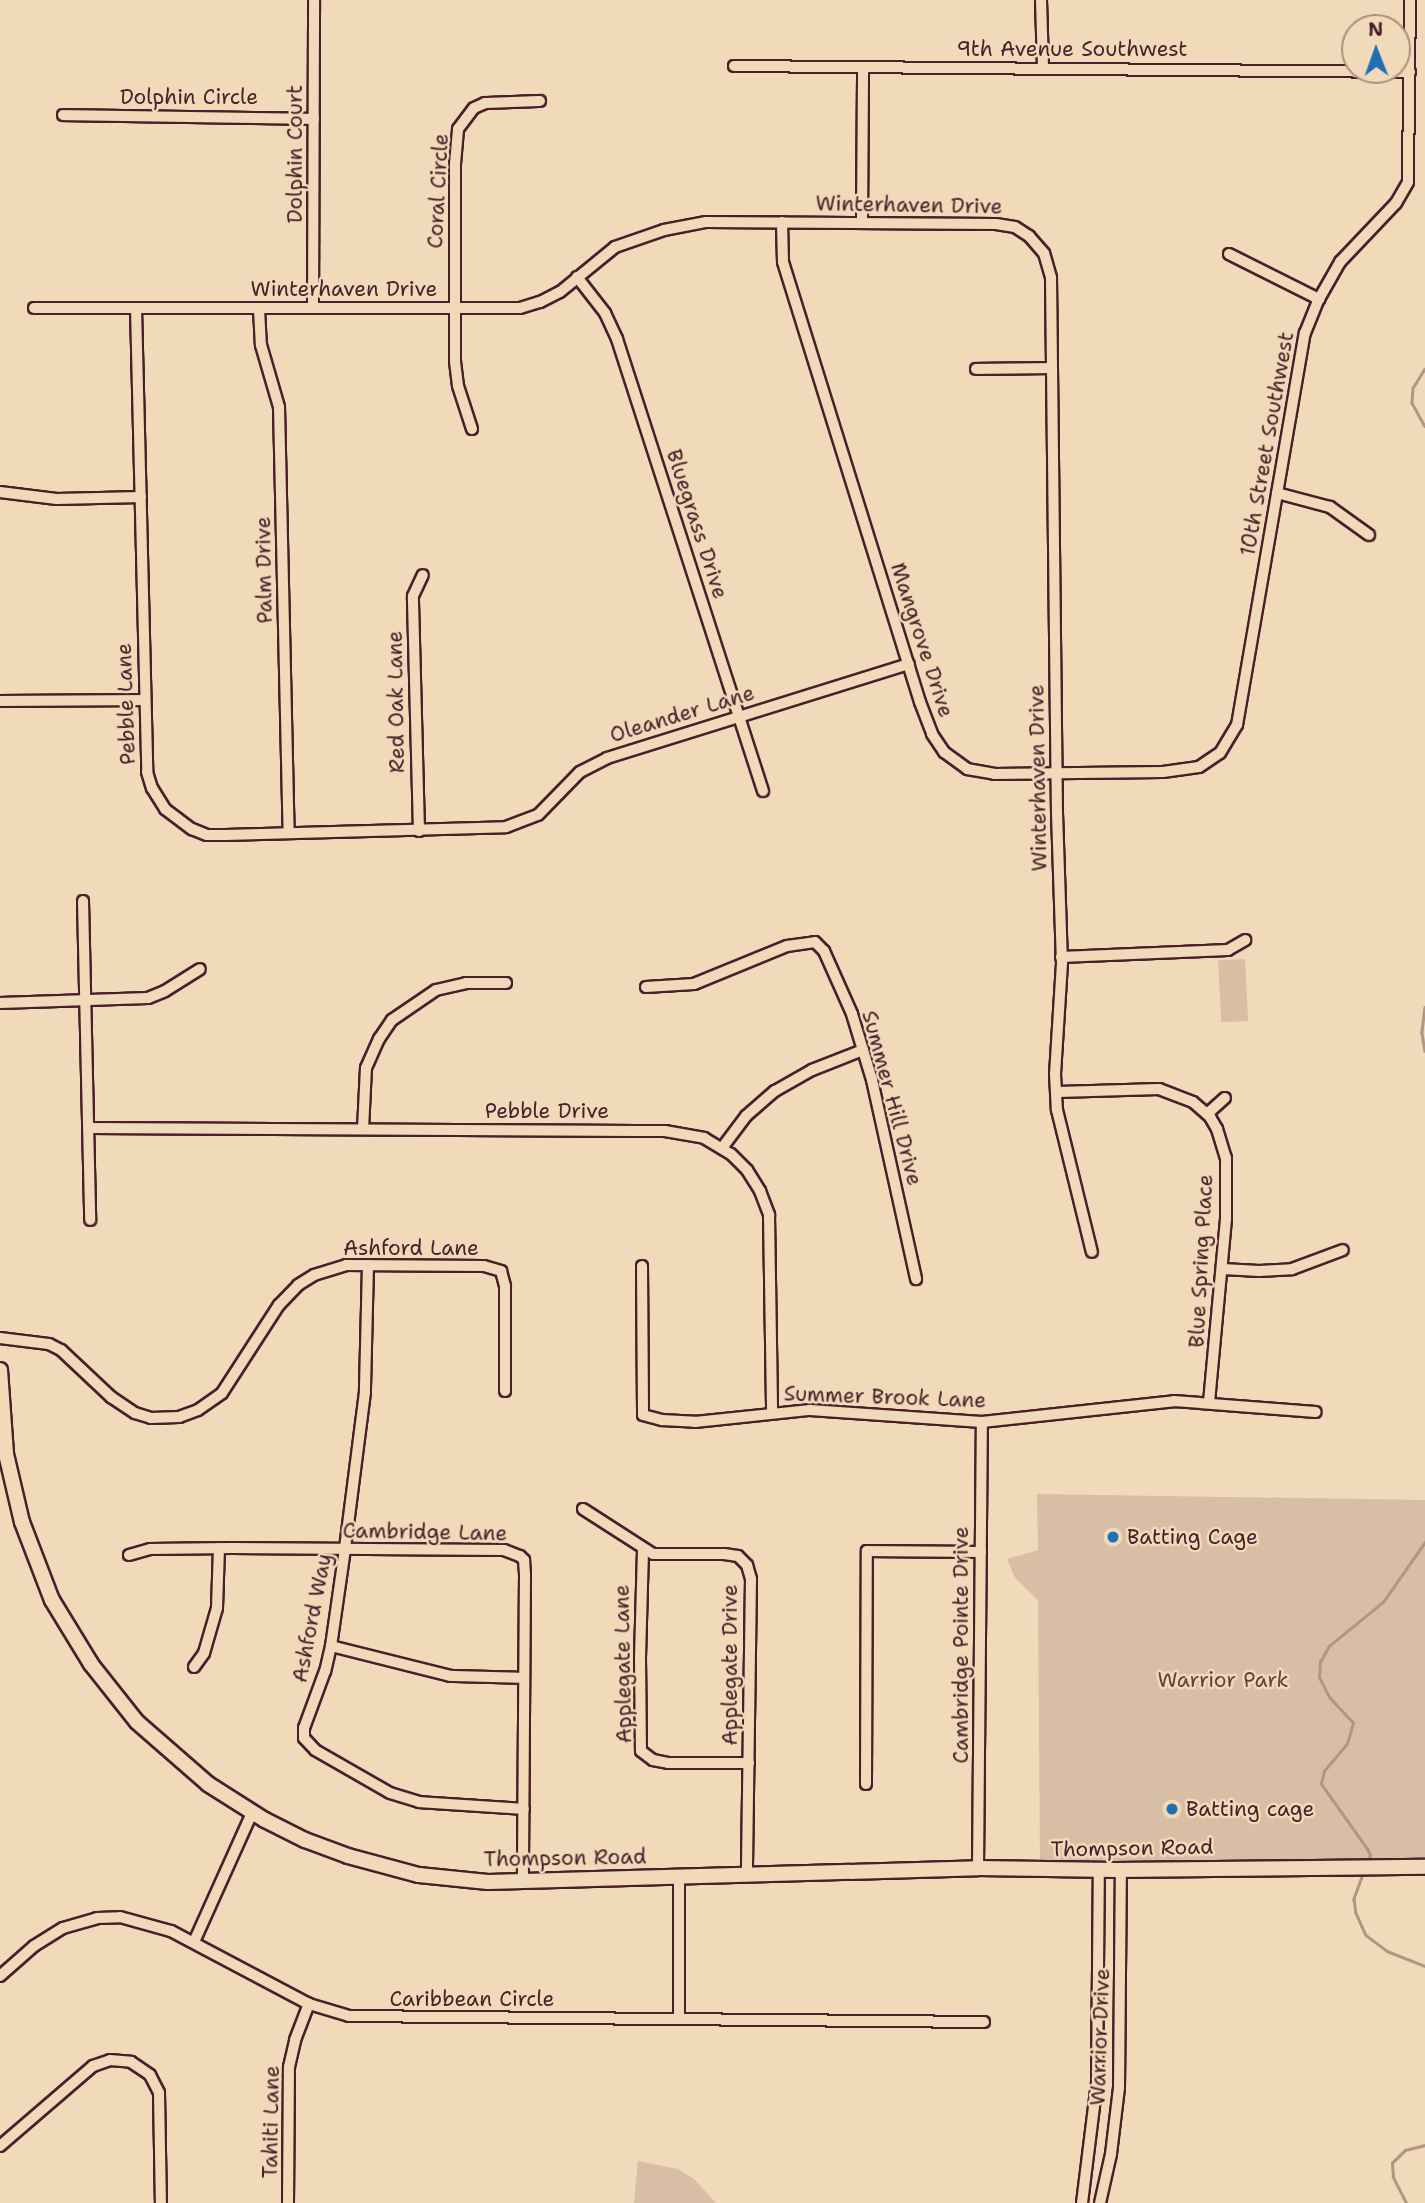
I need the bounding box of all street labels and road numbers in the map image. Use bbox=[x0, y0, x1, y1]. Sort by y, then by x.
street label: 9th Avenue Southwest bbox=[956, 36, 1188, 62]
street label: Dolphin Circle bbox=[120, 84, 258, 110]
street label: Dolphin Court bbox=[282, 85, 308, 223]
street label: Coral Circle bbox=[422, 133, 454, 249]
street label: Winterhaven Drive bbox=[815, 191, 1003, 219]
street label: Winterhaven Drive bbox=[251, 276, 437, 302]
street label: 10th Street Southwest bbox=[1235, 330, 1299, 558]
street label: Bluegrass Drive bbox=[661, 446, 733, 602]
street label: Palm Drive bbox=[250, 516, 278, 624]
street label: Mangrove Drive bbox=[885, 559, 959, 721]
street label: Red Oak Lane bbox=[382, 631, 410, 773]
street label: Pebble Lane bbox=[111, 643, 141, 765]
street label: Oleander Lane bbox=[607, 680, 757, 748]
street label: Winterhaven Drive bbox=[1024, 684, 1052, 872]
street label: Summer Hill Drive bbox=[857, 1008, 927, 1188]
street label: Pebble Drive bbox=[485, 1098, 609, 1124]
street label: Blue Spring Place bbox=[1184, 1174, 1218, 1348]
street label: Ashford Lane bbox=[343, 1235, 479, 1261]
street label: Summer Brook Lane bbox=[783, 1381, 987, 1413]
street label: Cambridge Lane bbox=[342, 1518, 508, 1546]
street label: Cambridge Pointe Drive bbox=[948, 1526, 974, 1764]
street label: Ashford Way bbox=[287, 1551, 337, 1685]
street label: Applegate Lane bbox=[609, 1584, 637, 1744]
street label: Applegate Drive bbox=[717, 1584, 743, 1746]
street label: Thompson Road bbox=[1050, 1834, 1214, 1862]
street label: Thompson Road bbox=[483, 1844, 647, 1872]
street label: Warrior Drive bbox=[1085, 1968, 1115, 2106]
street label: Caribbean Circle bbox=[390, 1986, 554, 2012]
street label: Tahiti Lane bbox=[257, 2065, 285, 2179]

